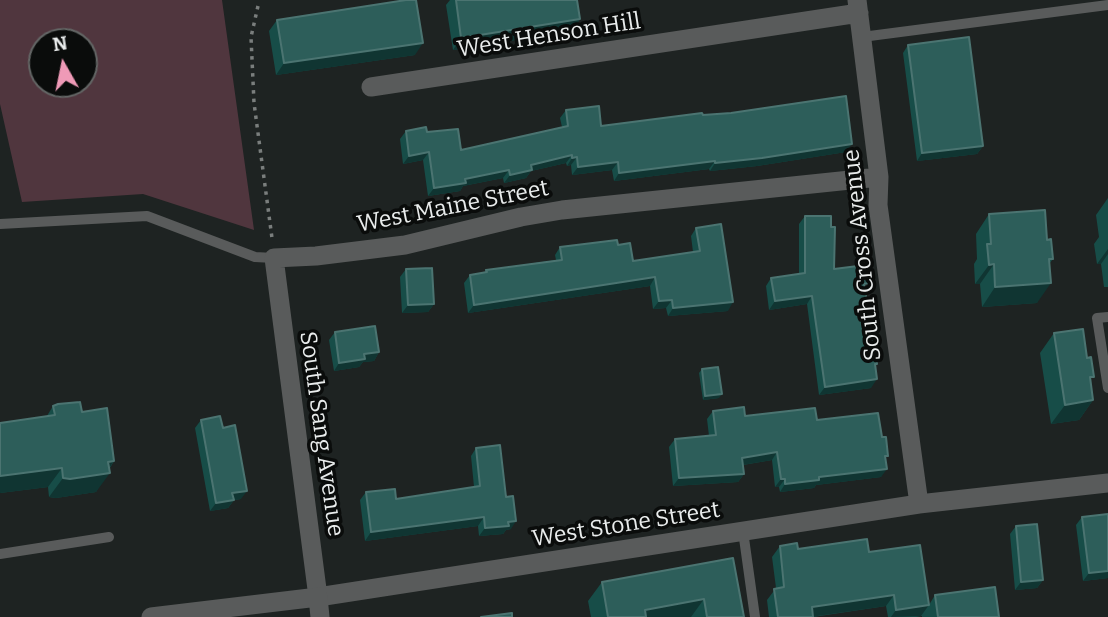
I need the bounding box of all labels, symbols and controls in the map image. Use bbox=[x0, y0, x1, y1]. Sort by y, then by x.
street label: West Henson Hill bbox=[455, 8, 643, 64]
north arrow bbox=[28, 28, 98, 98]
text: N bbox=[51, 31, 69, 56]
street label: South Cross Avenue bbox=[838, 148, 888, 362]
street label: West Maine Street bbox=[355, 175, 551, 239]
street label: South Sang Avenue bbox=[293, 330, 349, 538]
street label: West Stone Street bbox=[530, 497, 722, 553]

